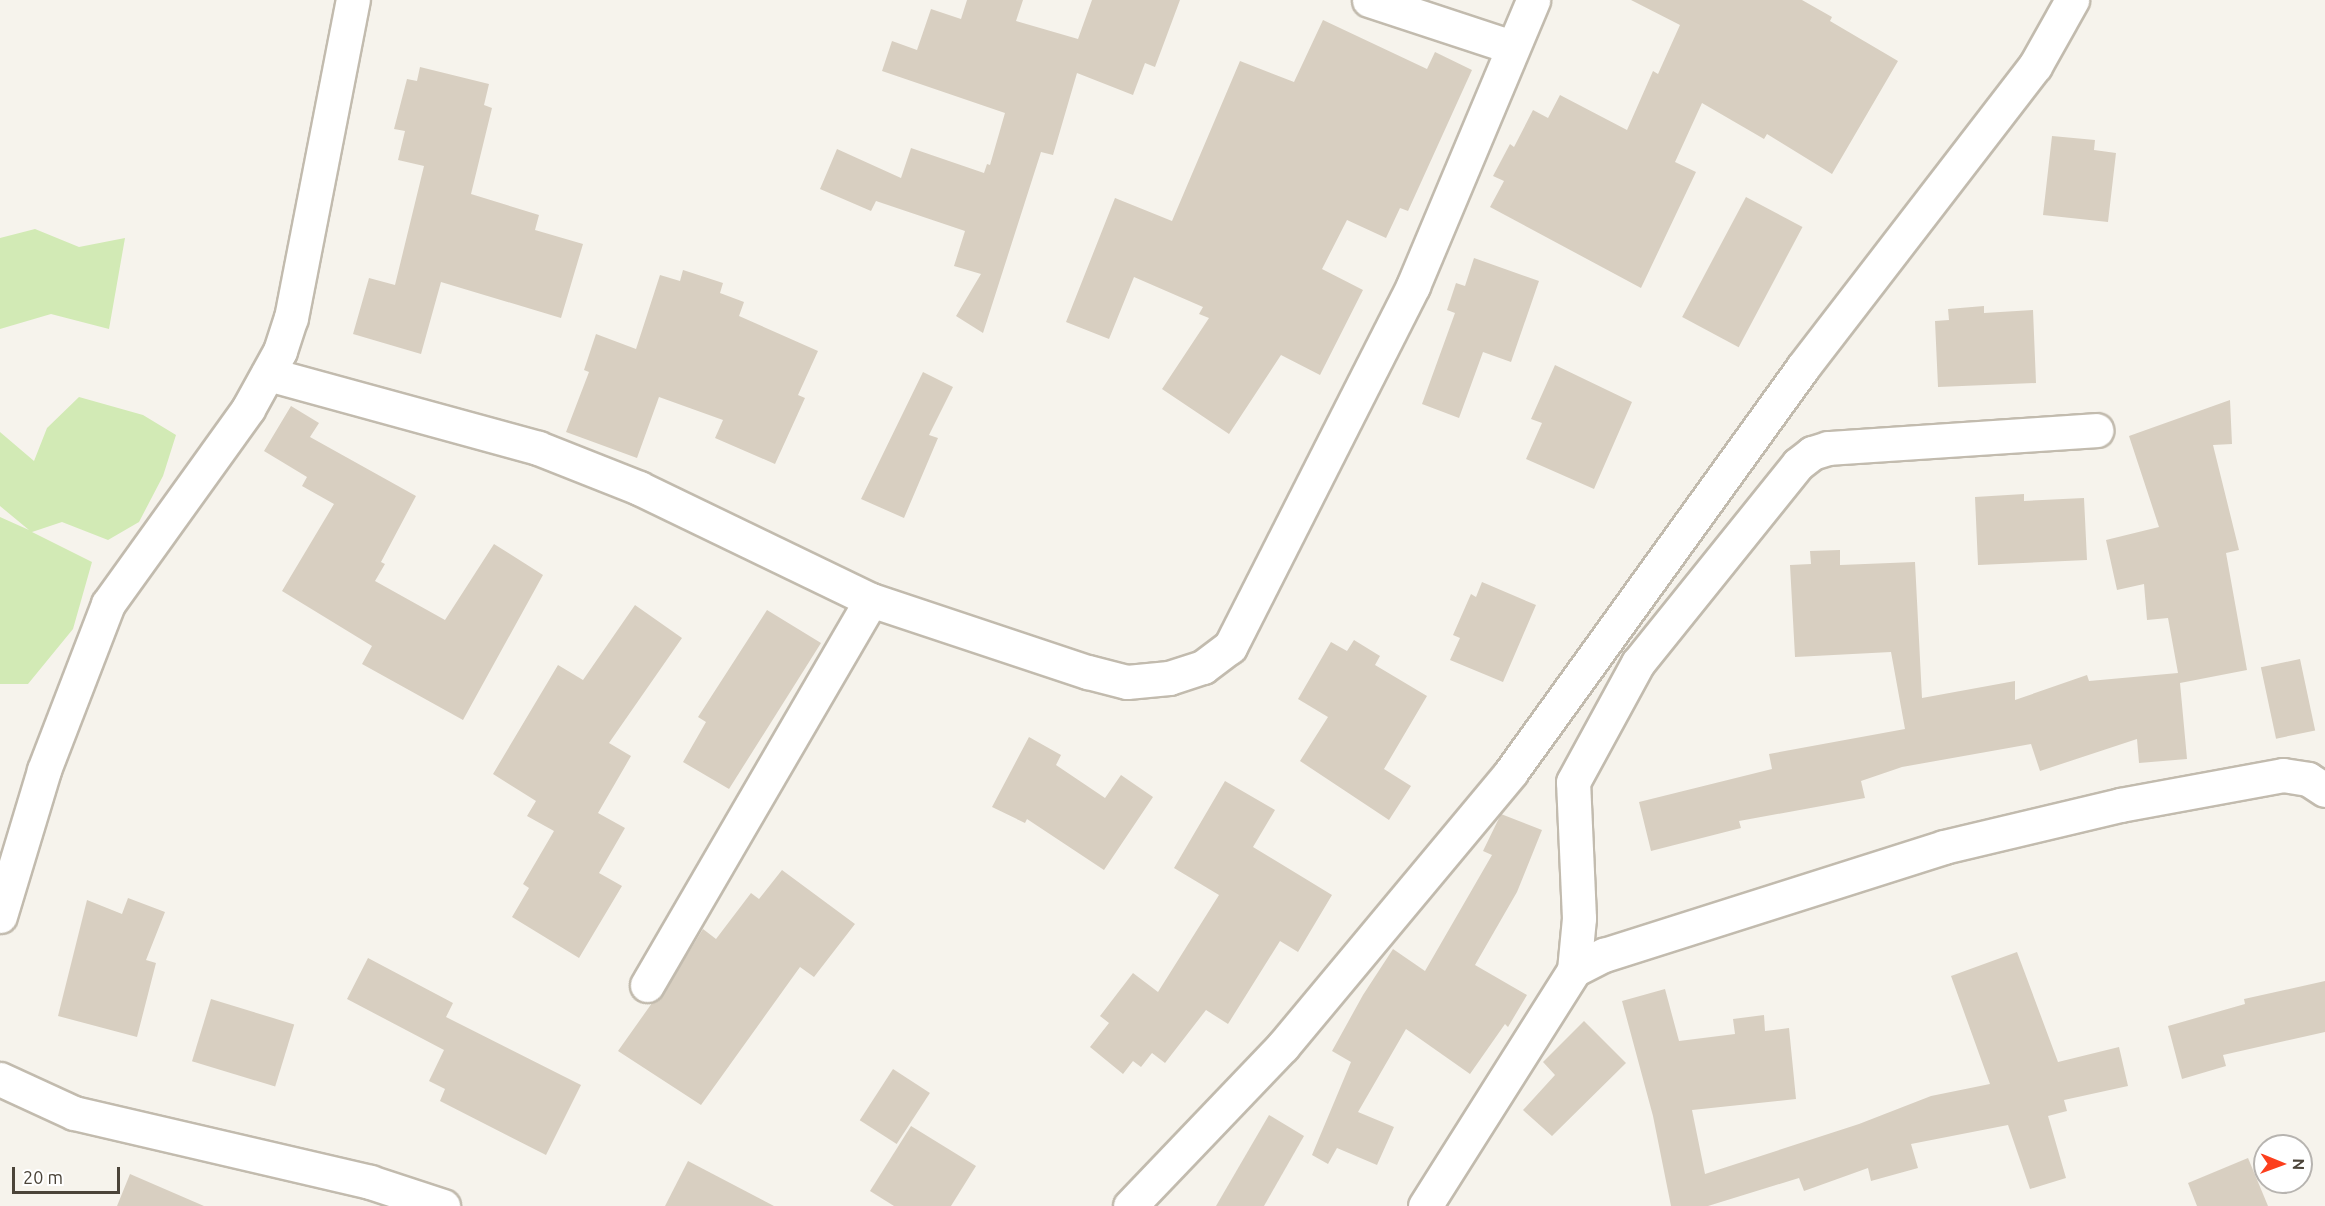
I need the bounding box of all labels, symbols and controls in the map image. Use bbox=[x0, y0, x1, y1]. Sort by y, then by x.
north arrow bbox=[2253, 1134, 2313, 1194]
scale bar bbox=[15, 1155, 123, 1193]
text: N bbox=[2290, 1158, 2308, 1170]
text: 20 m bbox=[23, 1167, 63, 1187]

